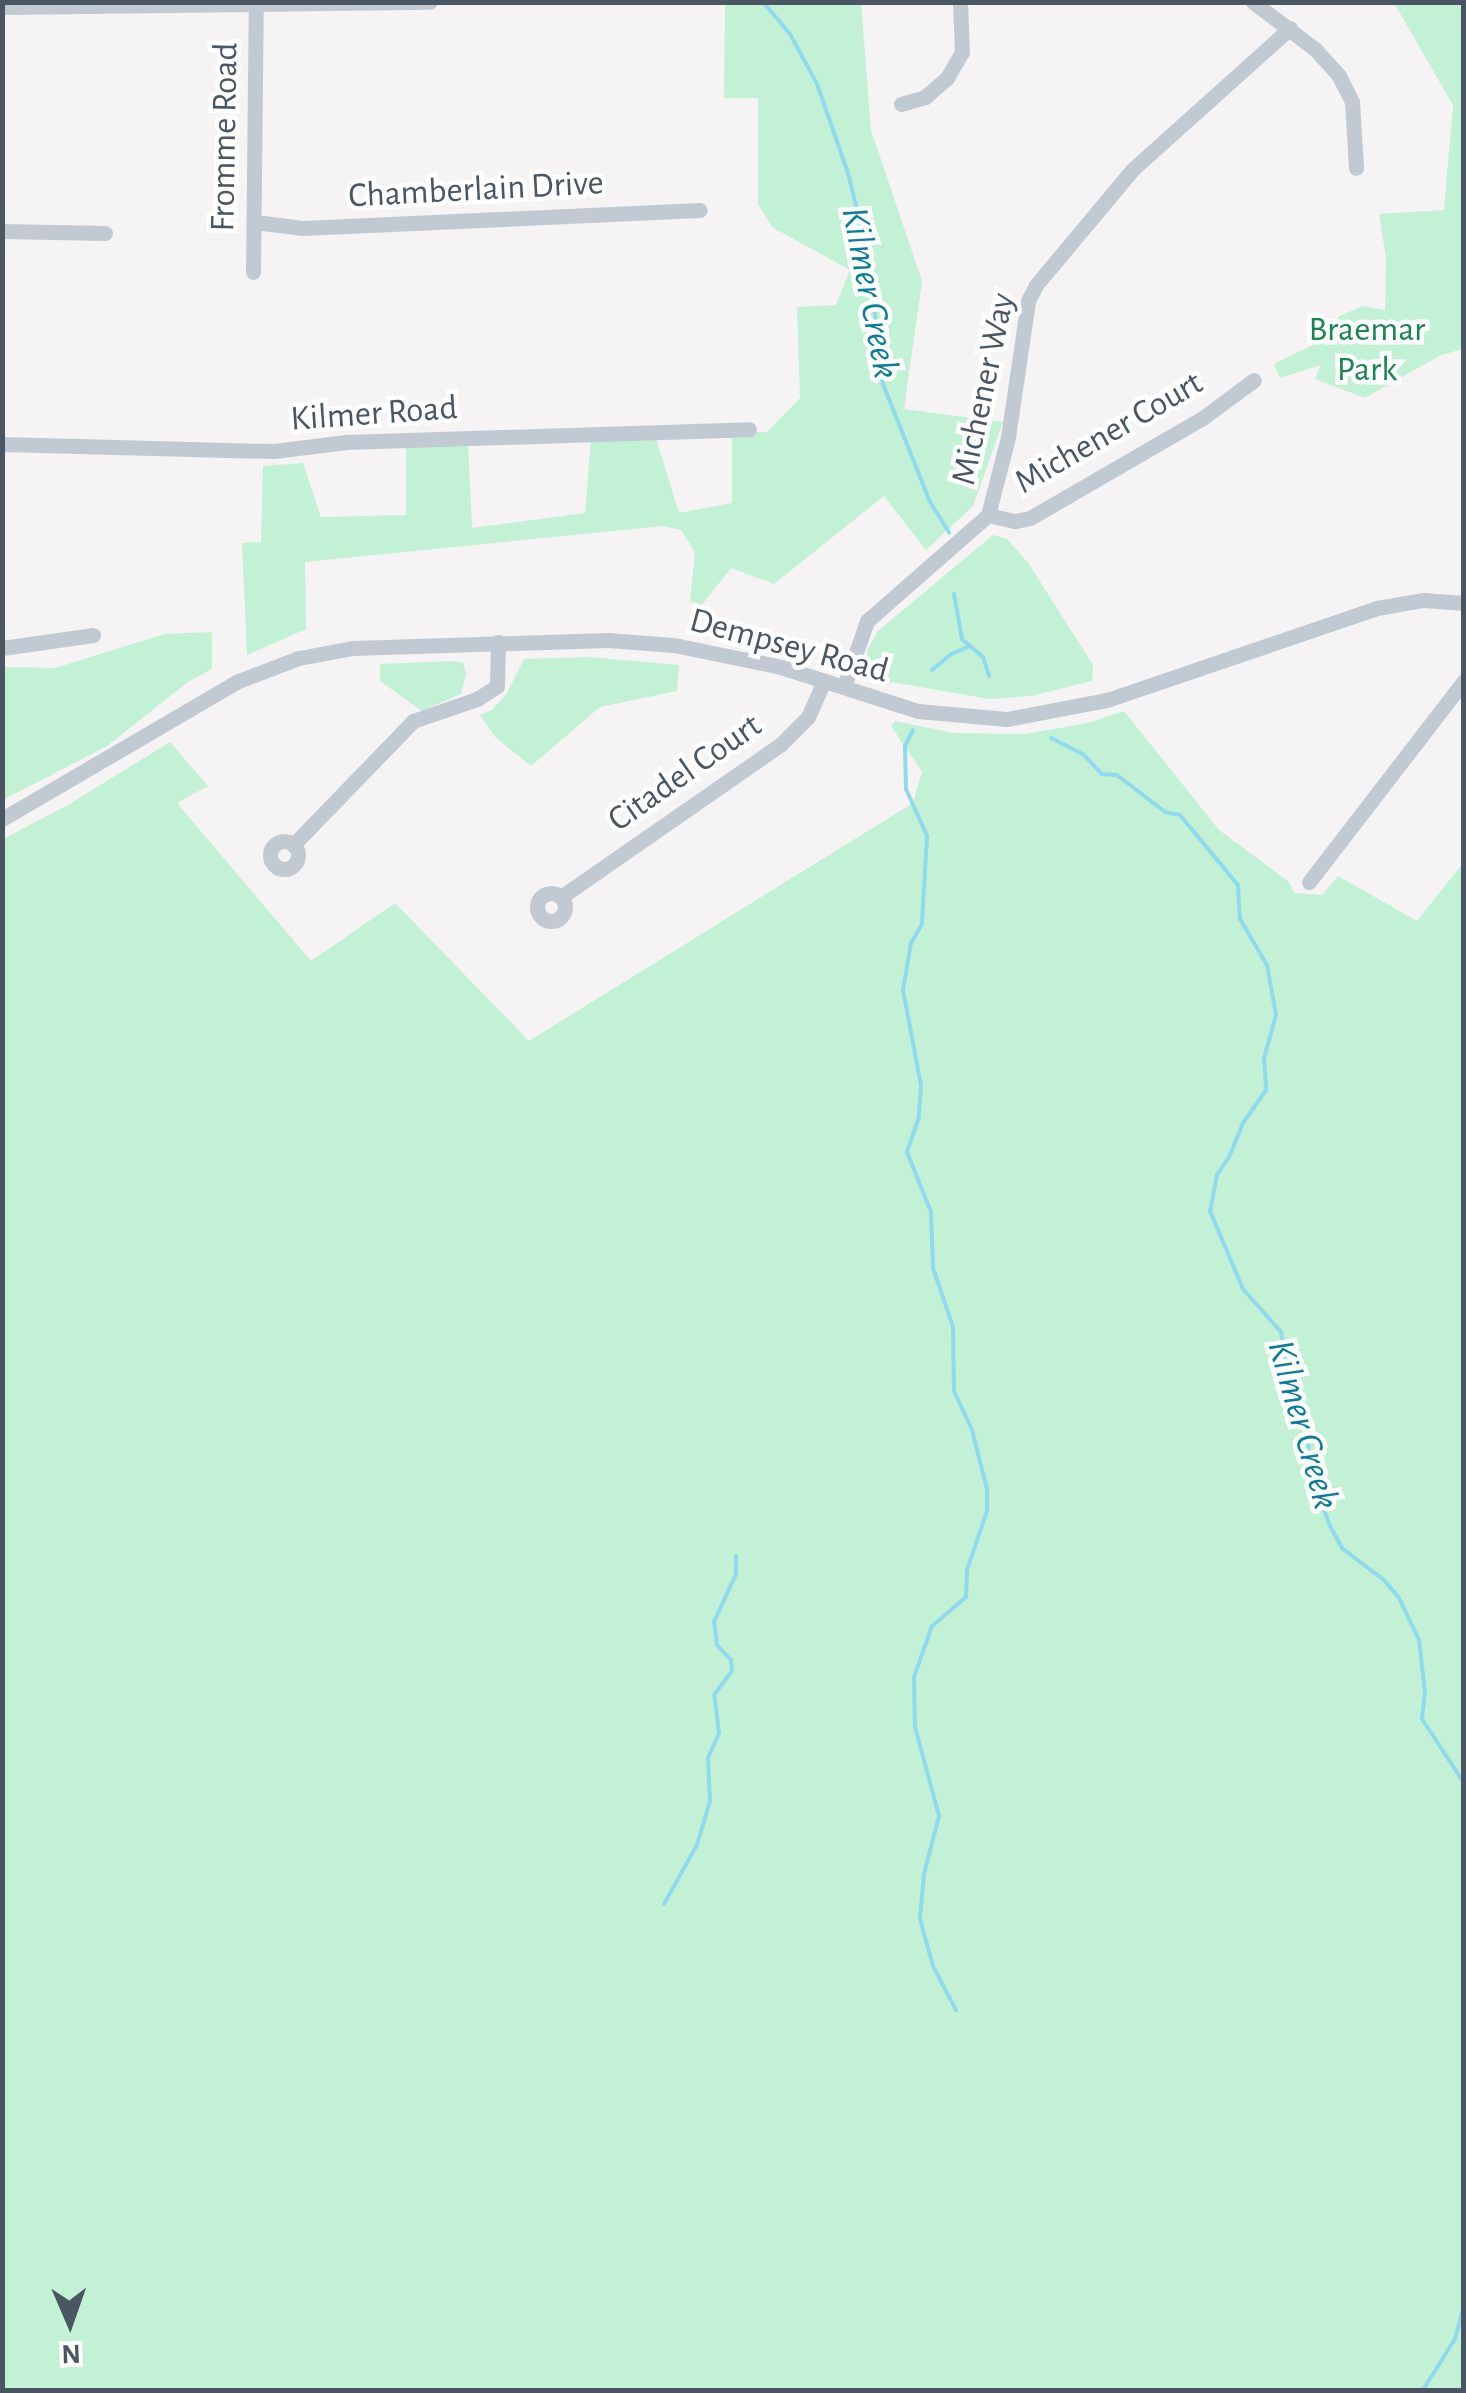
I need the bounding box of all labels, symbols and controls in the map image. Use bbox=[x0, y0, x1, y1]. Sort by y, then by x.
street label: Fromme Road bbox=[202, 42, 248, 232]
street label: Chamberlain Drive bbox=[347, 162, 605, 218]
water label: Kilmer Creek bbox=[830, 203, 908, 383]
street label: Michener Way bbox=[943, 289, 1025, 489]
park label: Braemar Park bbox=[1309, 309, 1425, 391]
street label: Michener Court bbox=[1008, 362, 1210, 504]
street label: Kilmer Road bbox=[289, 387, 459, 441]
street label: Dempsey Road bbox=[685, 599, 893, 693]
street label: Citadel Court bbox=[600, 705, 770, 841]
water label: Kilmer Creek bbox=[1256, 1335, 1348, 1515]
north arrow bbox=[20, 2273, 120, 2373]
text: N bbox=[61, 2339, 81, 2367]

